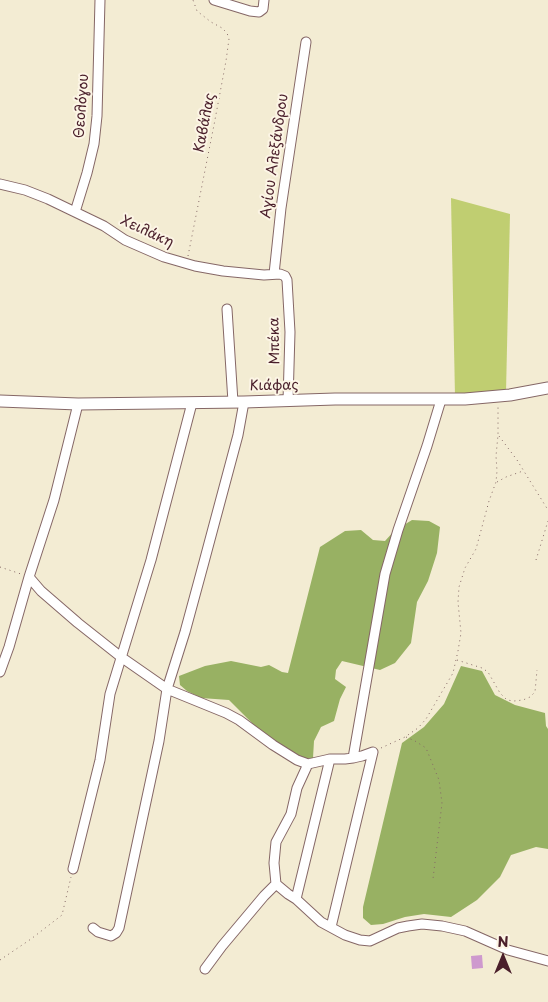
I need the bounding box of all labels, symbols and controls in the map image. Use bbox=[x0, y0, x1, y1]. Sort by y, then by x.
street label: Θεολόγου bbox=[71, 73, 93, 139]
street label: Καβάλας bbox=[191, 92, 219, 154]
street label: Αγίου Αλεξάνδρου bbox=[258, 93, 292, 219]
street label: Χειλάκη bbox=[118, 212, 176, 252]
street label: Μπέκα bbox=[266, 317, 284, 365]
street label: Κιάφας bbox=[249, 377, 299, 395]
text: N bbox=[497, 931, 509, 952]
north arrow bbox=[478, 932, 528, 982]

